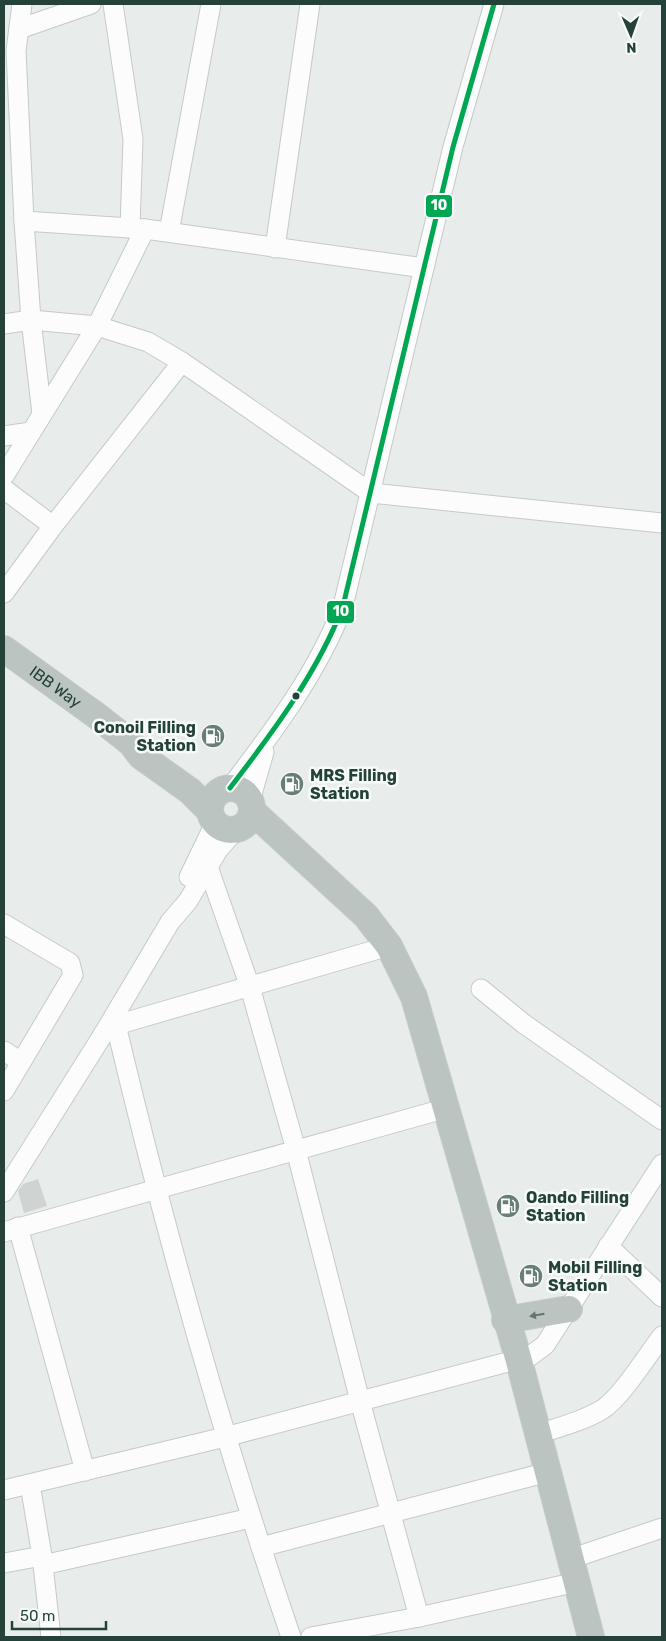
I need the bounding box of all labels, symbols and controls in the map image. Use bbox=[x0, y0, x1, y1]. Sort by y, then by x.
north arrow bbox=[606, 10, 656, 60]
text: N bbox=[626, 39, 637, 56]
line badge: 10 bbox=[425, 194, 453, 218]
text: 10 bbox=[431, 197, 447, 214]
line badge: 10 bbox=[326, 600, 355, 624]
text: 10 bbox=[333, 603, 349, 620]
street label: IBB Way bbox=[26, 661, 86, 712]
unlabelled marker bbox=[291, 691, 301, 701]
place label: Conoil Filling Station bbox=[94, 718, 196, 755]
fuel station icon: Conoil Filling Station bbox=[200, 723, 226, 749]
place label: MRS Filling Station bbox=[310, 766, 397, 803]
fuel station icon: MRS Filling Station bbox=[279, 771, 305, 797]
place label: Oando Filling Station bbox=[526, 1188, 629, 1225]
fuel station icon: Oando Filling Station bbox=[495, 1193, 521, 1219]
place label: Mobil Filling Station bbox=[548, 1258, 642, 1295]
fuel station icon: Mobil Filling Station bbox=[518, 1263, 544, 1289]
one-way arrow bbox=[529, 1311, 545, 1319]
scale bar bbox=[12, 1598, 106, 1630]
text: 50 m bbox=[20, 1607, 55, 1625]

